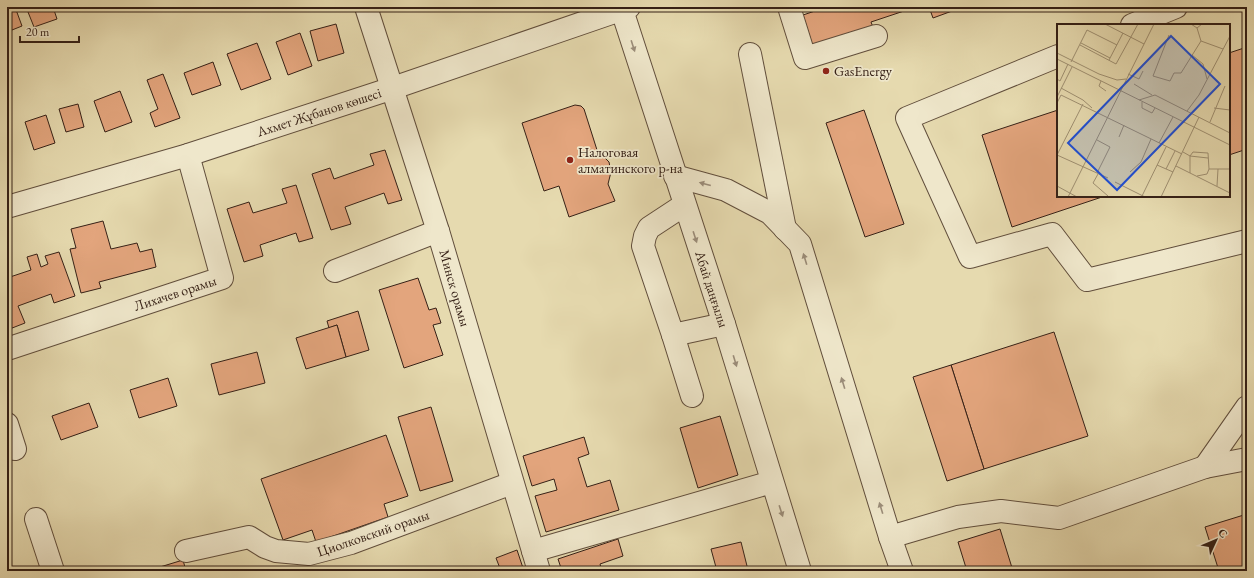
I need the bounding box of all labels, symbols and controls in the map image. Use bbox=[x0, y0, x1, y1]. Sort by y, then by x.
scale bar bbox=[20, 18, 79, 44]
text: 20 m bbox=[26, 24, 50, 40]
inset map bbox=[1057, 24, 1230, 197]
one-way arrow bbox=[631, 41, 637, 53]
place label: GasEnergy bbox=[834, 62, 893, 80]
marker: GasEnergy bbox=[821, 66, 831, 76]
street label: Ахмет Жұбанов көшесі bbox=[254, 83, 384, 141]
place label: Налоговая алматинского р-на bbox=[578, 143, 683, 177]
marker: Налоговая алматинского р-на bbox=[565, 155, 575, 165]
one-way arrow bbox=[699, 181, 711, 187]
one-way arrow bbox=[692, 231, 698, 243]
street label: Абай даңғылы bbox=[691, 247, 733, 330]
street label: Минск орамы bbox=[435, 248, 475, 329]
one-way arrow bbox=[802, 253, 808, 265]
street label: Лихачев орамы bbox=[131, 271, 219, 315]
one-way arrow bbox=[732, 355, 738, 367]
one-way arrow bbox=[840, 377, 846, 389]
one-way arrow bbox=[878, 501, 884, 513]
street label: Циолковский орамы bbox=[315, 505, 432, 561]
one-way arrow bbox=[779, 506, 785, 518]
north arrow bbox=[1196, 520, 1236, 560]
text: С bbox=[1215, 525, 1231, 541]

